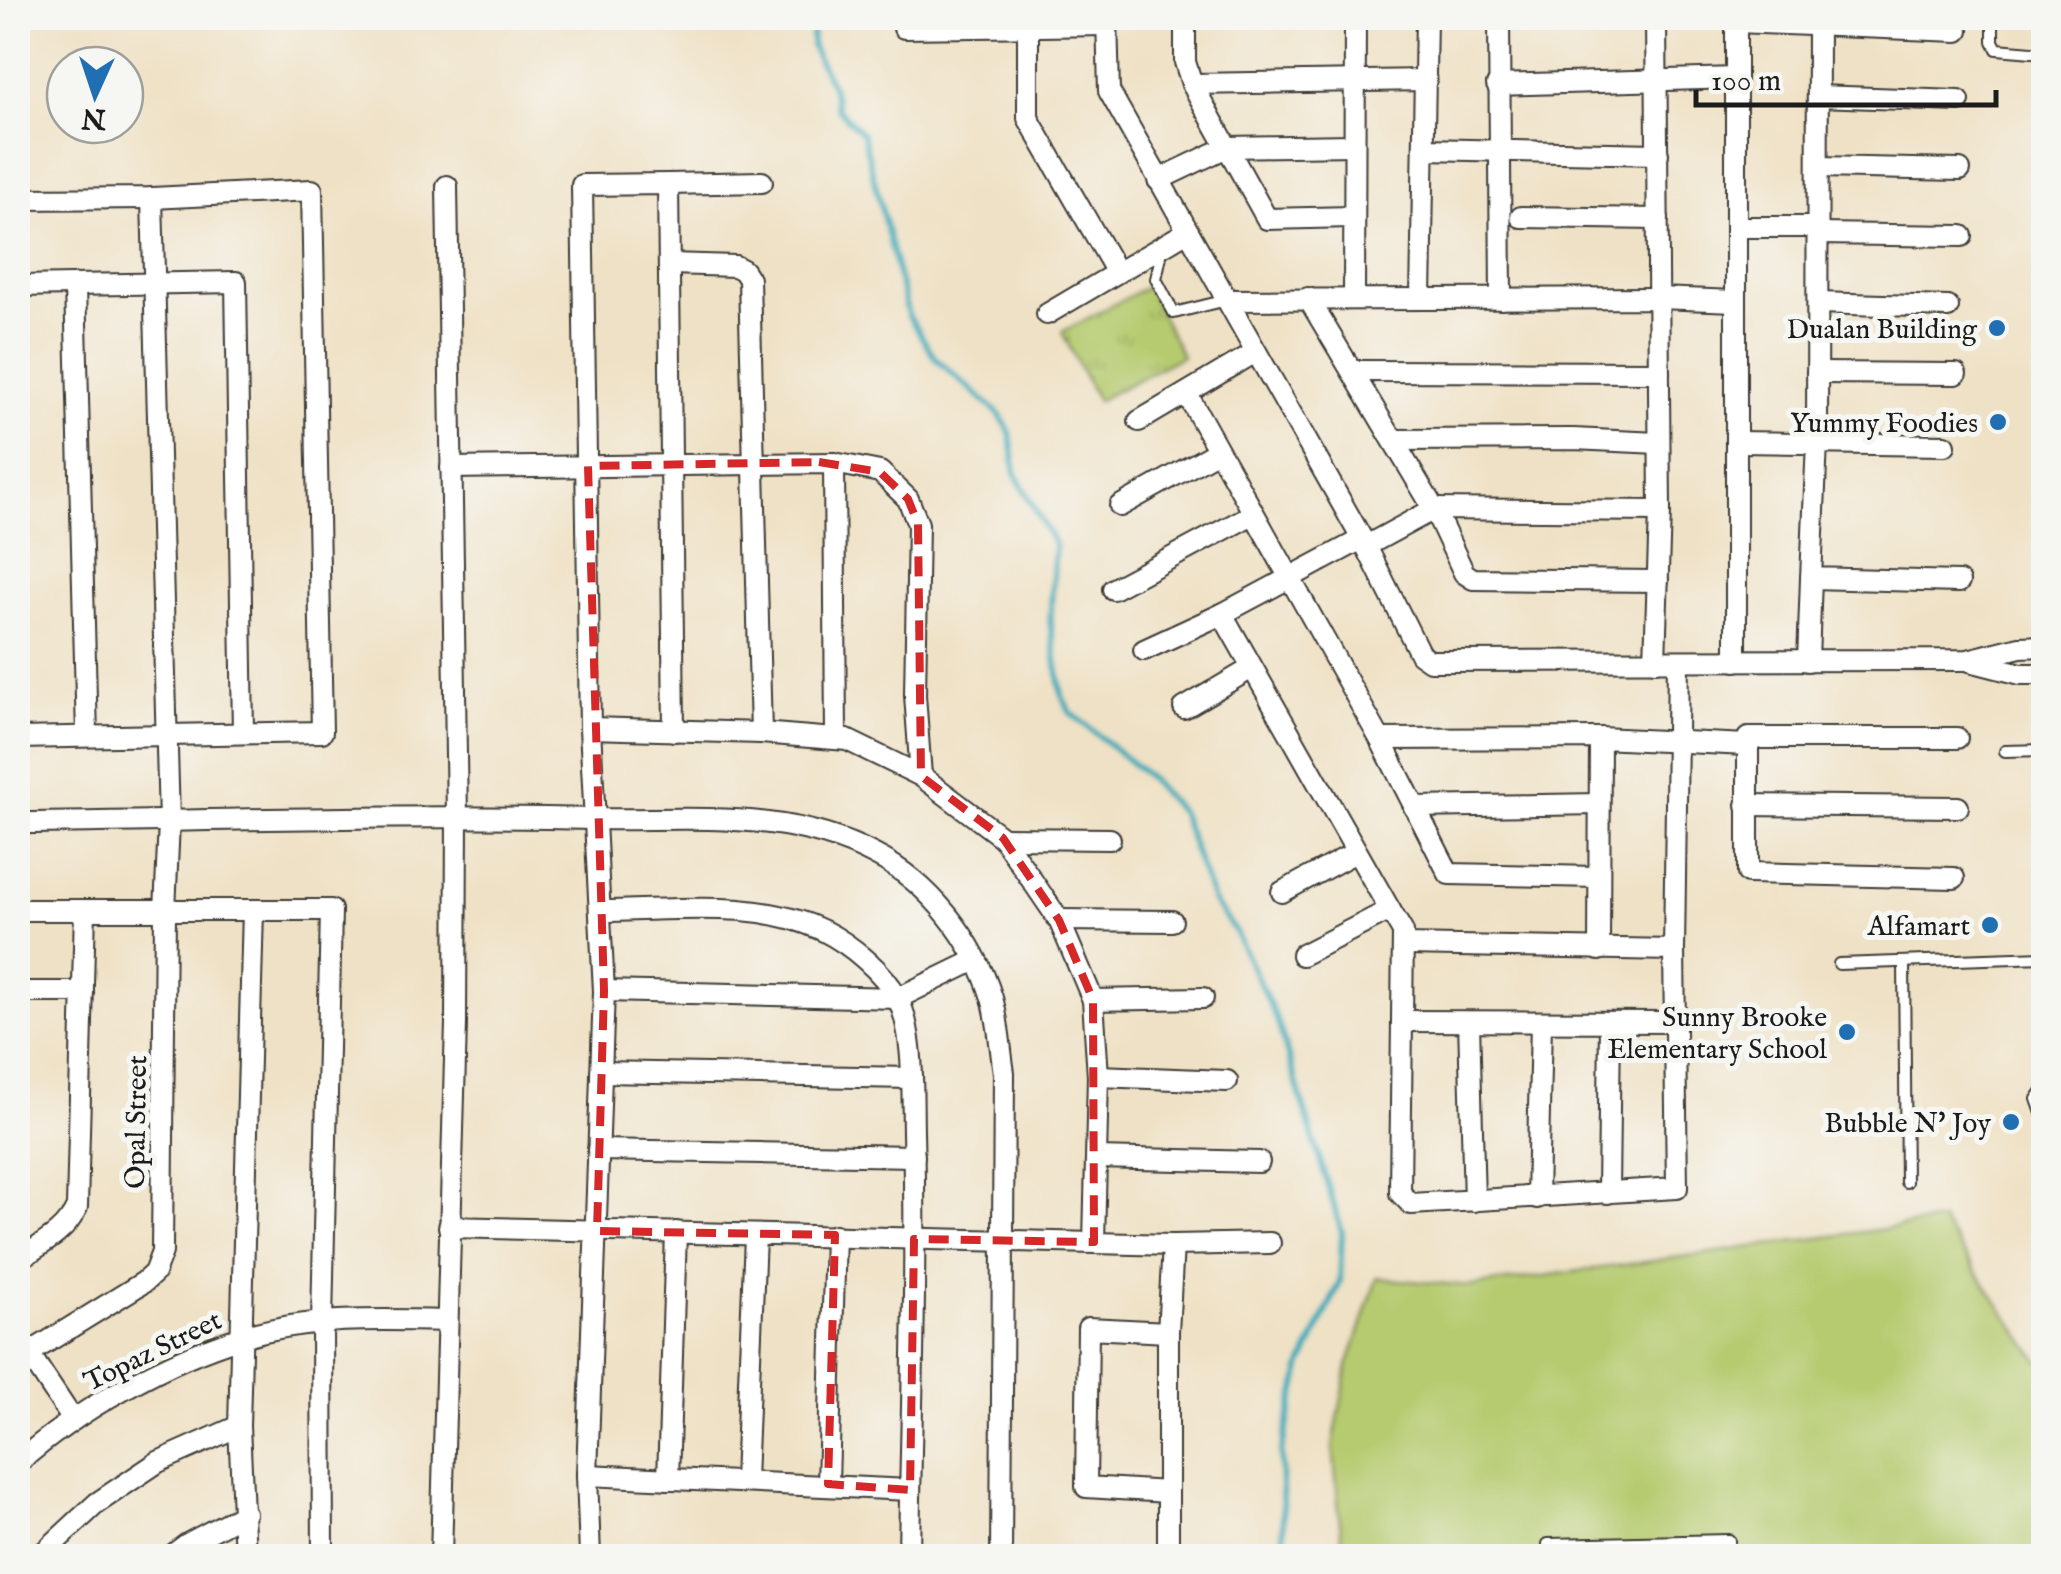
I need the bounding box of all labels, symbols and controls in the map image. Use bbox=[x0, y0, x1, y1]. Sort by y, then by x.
north arrow bbox=[45, 45, 145, 145]
scale bar bbox=[1696, 45, 1996, 107]
text: 100 m bbox=[1711, 63, 1781, 101]
text: N bbox=[81, 99, 108, 136]
place label: Dualan Building bbox=[1786, 313, 1978, 348]
marker: Dualan Building bbox=[1986, 317, 2008, 339]
place label: Yummy Foodies bbox=[1790, 407, 1978, 442]
marker: Yummy Foodies bbox=[1987, 411, 2009, 433]
place label: Alfamart bbox=[1867, 910, 1970, 945]
marker: Alfamart bbox=[1979, 914, 2001, 936]
place label: Sunny Brooke Elementary School bbox=[1607, 1001, 1827, 1068]
marker: Sunny Brooke Elementary School bbox=[1836, 1021, 1858, 1043]
street label: Opal Street bbox=[119, 1054, 156, 1189]
place label: Bubble N' Joy bbox=[1824, 1107, 1991, 1142]
marker: Bubble N' Joy bbox=[2000, 1111, 2022, 1133]
street label: Topaz Street bbox=[79, 1304, 228, 1401]

